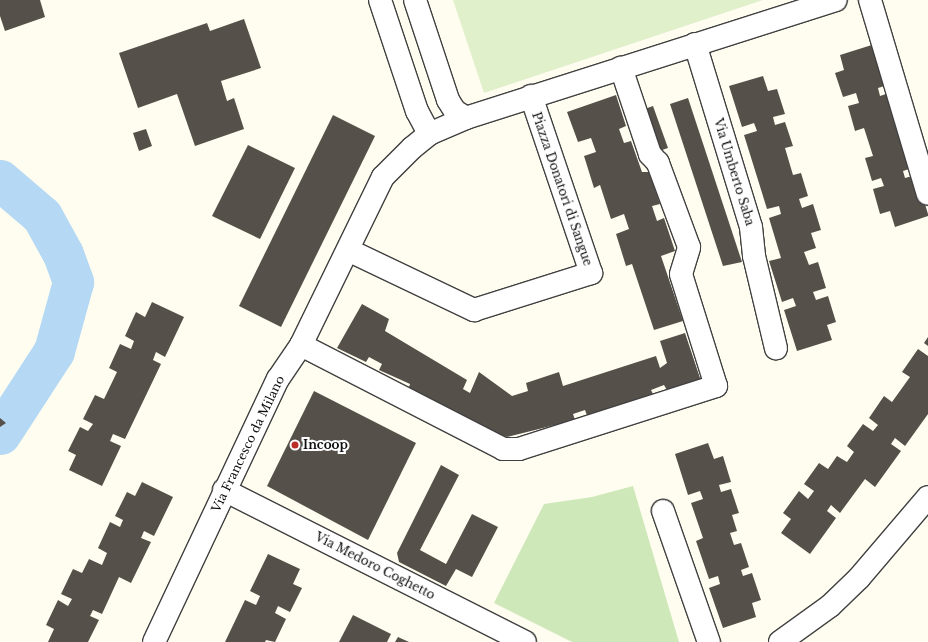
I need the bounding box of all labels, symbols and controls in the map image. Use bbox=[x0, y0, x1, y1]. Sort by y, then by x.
street label: Piazza Donatori di Sangue bbox=[529, 110, 595, 268]
street label: Via Umberto Saba bbox=[711, 117, 757, 227]
street label: Via Francesco da Milano bbox=[209, 373, 287, 515]
place label: Incoop bbox=[303, 438, 348, 452]
marker: Incoop bbox=[290, 440, 300, 450]
street label: Via Medoro Coghetto bbox=[313, 529, 437, 603]

